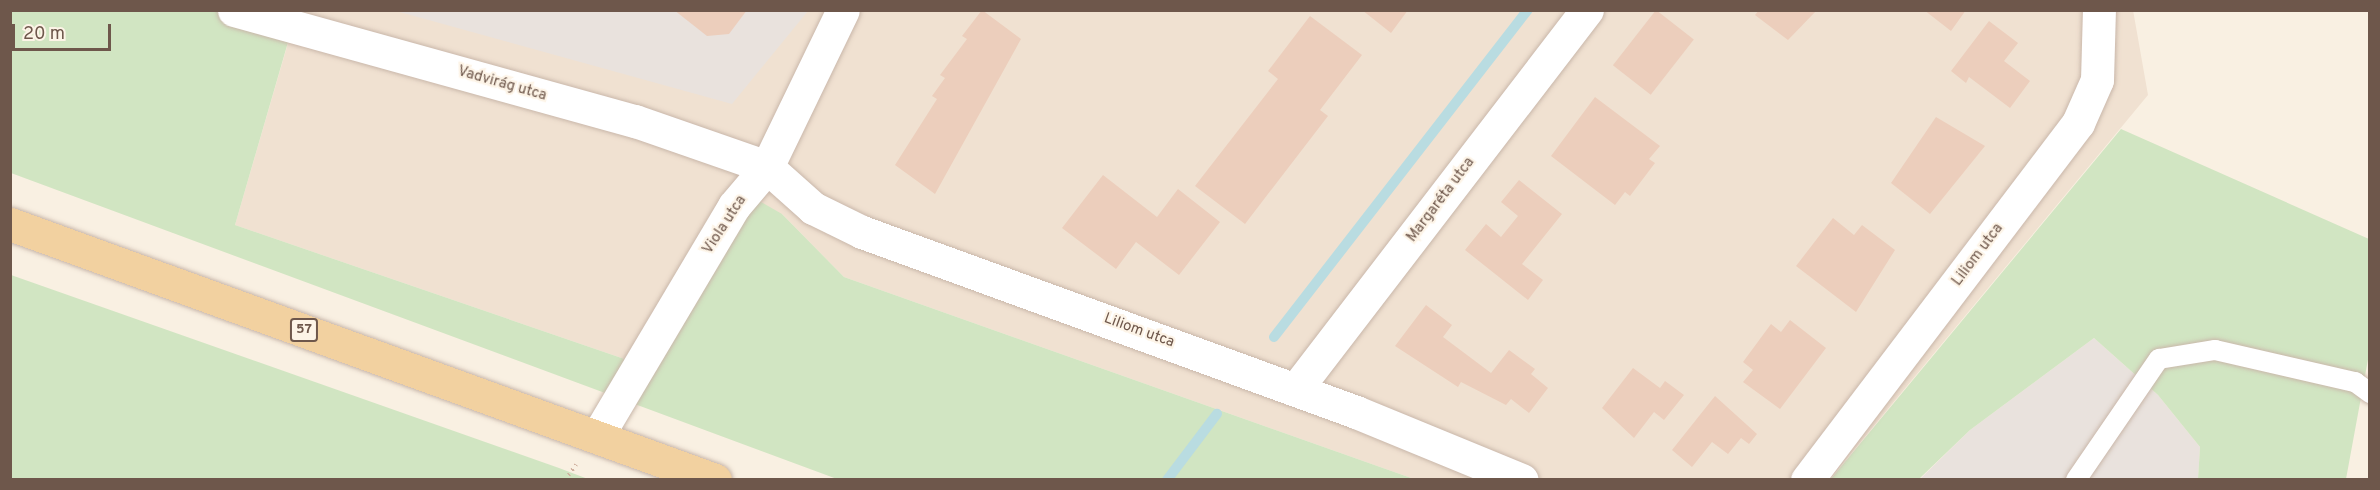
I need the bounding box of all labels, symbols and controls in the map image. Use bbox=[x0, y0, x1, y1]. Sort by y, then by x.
scale bar bbox=[15, 12, 114, 50]
text: 20 m bbox=[23, 23, 65, 46]
street label: Vadvirág utca bbox=[455, 63, 549, 105]
street label: Margaréta utca bbox=[1403, 154, 1479, 246]
street label: Viola utca bbox=[699, 192, 751, 258]
street label: Liliom utca bbox=[1949, 220, 2007, 290]
street label: Liliom utca bbox=[1101, 310, 1177, 352]
road number: 57 bbox=[289, 319, 319, 341]

